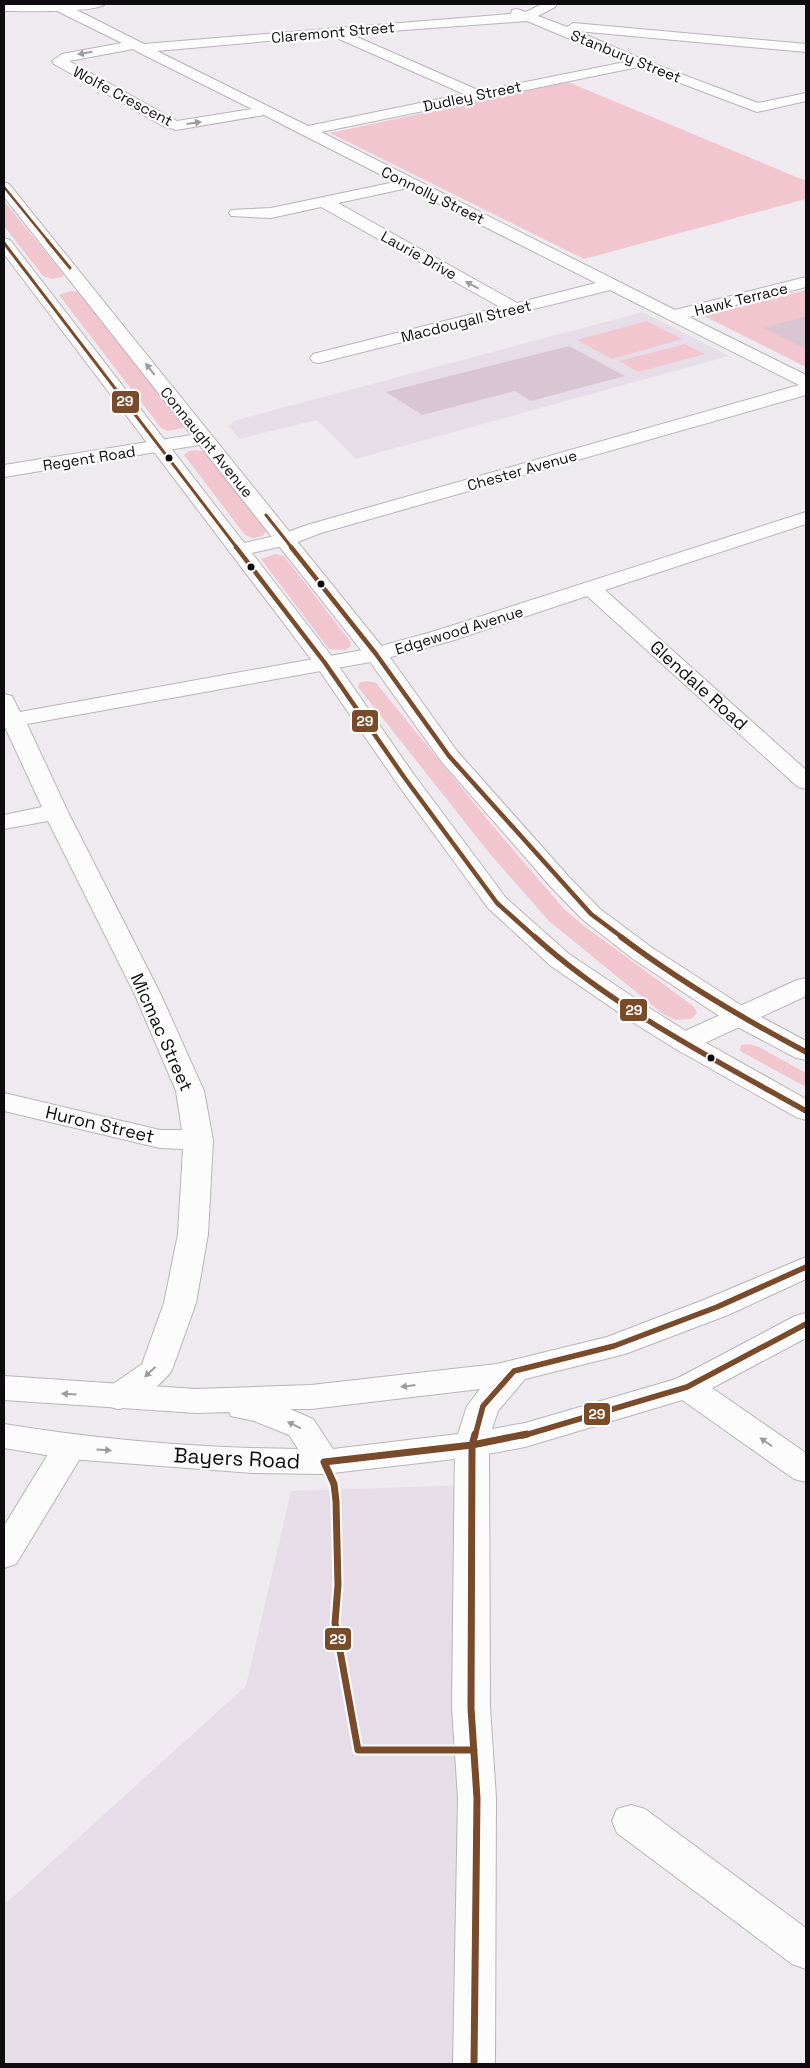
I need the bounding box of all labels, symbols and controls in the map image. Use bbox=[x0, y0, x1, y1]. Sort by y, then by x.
street label: Claremont Street bbox=[270, 17, 396, 47]
street label: Stanbury Street bbox=[568, 25, 684, 87]
one-way arrow bbox=[76, 50, 92, 58]
street label: Wolfe Crescent bbox=[70, 62, 176, 130]
street label: Dudley Street bbox=[421, 76, 523, 116]
one-way arrow bbox=[187, 119, 203, 127]
street label: Connolly Street bbox=[378, 162, 488, 228]
street label: Laurie Drive bbox=[378, 226, 460, 284]
street label: Hawk Terrace bbox=[692, 278, 790, 320]
one-way arrow bbox=[465, 280, 478, 289]
street label: Macdougall Street bbox=[399, 296, 533, 346]
one-way arrow bbox=[144, 363, 155, 376]
street label: Connaught Avenue bbox=[156, 383, 258, 501]
line badge: 29 bbox=[111, 390, 140, 414]
text: 29 bbox=[117, 392, 133, 410]
street label: Regent Road bbox=[41, 441, 137, 475]
street label: Chester Avenue bbox=[465, 445, 579, 495]
unlabelled marker bbox=[164, 453, 174, 463]
unlabelled marker bbox=[246, 562, 256, 572]
unlabelled marker bbox=[316, 579, 326, 589]
street label: Edgewood Avenue bbox=[393, 601, 526, 659]
street label: Glendale Road bbox=[645, 635, 753, 735]
line badge: 29 bbox=[351, 709, 379, 733]
text: 29 bbox=[357, 712, 373, 730]
street label: Micmac Street bbox=[126, 969, 198, 1095]
line badge: 29 bbox=[619, 998, 648, 1022]
text: 29 bbox=[626, 1001, 642, 1019]
unlabelled marker bbox=[706, 1053, 716, 1063]
street label: Huron Street bbox=[43, 1100, 157, 1148]
one-way arrow bbox=[144, 1367, 157, 1378]
one-way arrow bbox=[399, 1382, 415, 1390]
one-way arrow bbox=[61, 1390, 77, 1398]
line badge: 29 bbox=[583, 1402, 611, 1426]
text: 29 bbox=[589, 1405, 605, 1423]
one-way arrow bbox=[287, 1421, 301, 1429]
one-way arrow bbox=[759, 1437, 773, 1447]
street label: Bayers Road bbox=[173, 1441, 301, 1475]
one-way arrow bbox=[96, 1446, 112, 1454]
line badge: 29 bbox=[324, 1627, 352, 1651]
text: 29 bbox=[330, 1630, 346, 1648]

